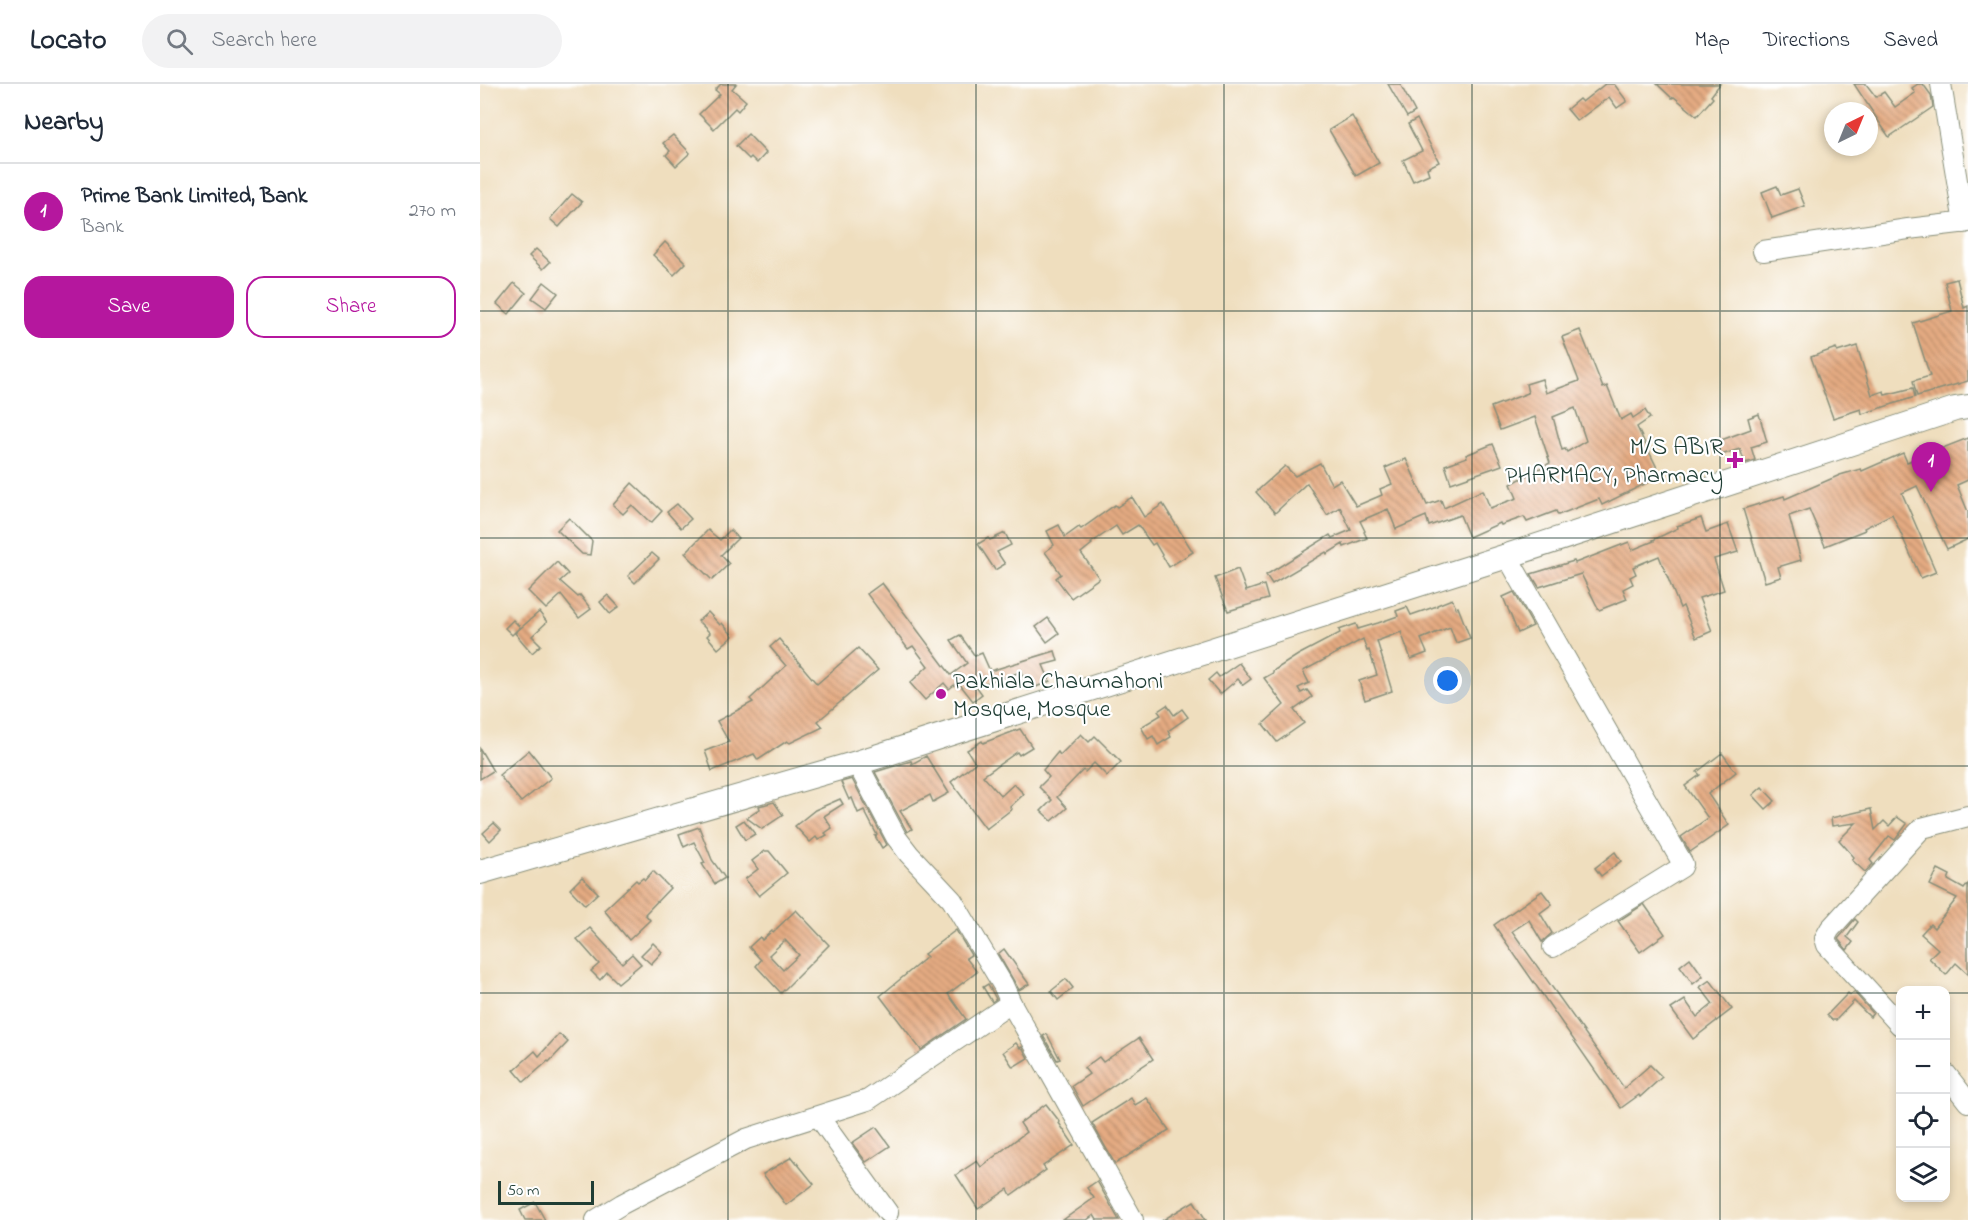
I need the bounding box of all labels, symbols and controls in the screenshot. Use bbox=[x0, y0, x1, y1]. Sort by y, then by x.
search box bbox=[142, 14, 562, 68]
text: Locato bbox=[30, 21, 106, 62]
icon: search bbox=[163, 25, 196, 58]
text: Search here bbox=[211, 25, 317, 57]
text: Map bbox=[1694, 26, 1730, 56]
text: Directions bbox=[1763, 26, 1850, 56]
text: Saved bbox=[1883, 26, 1938, 56]
north arrow bbox=[1824, 102, 1878, 156]
text: Nearby bbox=[24, 104, 103, 142]
text: Prime Bank Limited, Bank bbox=[81, 181, 308, 213]
text: 1 bbox=[40, 197, 47, 226]
text: 270 m bbox=[409, 197, 456, 226]
text: Bank bbox=[81, 213, 124, 242]
button: Save bbox=[24, 276, 234, 338]
button: Share bbox=[246, 276, 456, 338]
place label: M/S ABIR PHARMACY, Pharmacy bbox=[1505, 431, 1724, 495]
pin: 1 bbox=[1912, 442, 1950, 492]
marker: M/S ABIR PHARMACY, Pharmacy bbox=[1728, 453, 1742, 467]
place label: Pakhiala Chaumahoni Mosque, Mosque bbox=[953, 665, 1163, 728]
your location bbox=[1433, 666, 1462, 695]
marker: Pakhiala Chaumahoni Mosque, Mosque bbox=[934, 687, 948, 701]
map controls bbox=[1896, 986, 1950, 1202]
button: + bbox=[1896, 986, 1950, 1040]
button: − bbox=[1896, 1040, 1950, 1094]
button: locate bbox=[1896, 1094, 1950, 1148]
button: layers bbox=[1896, 1148, 1950, 1202]
scale bar bbox=[498, 1178, 594, 1206]
text: 50 m bbox=[507, 1179, 539, 1203]

